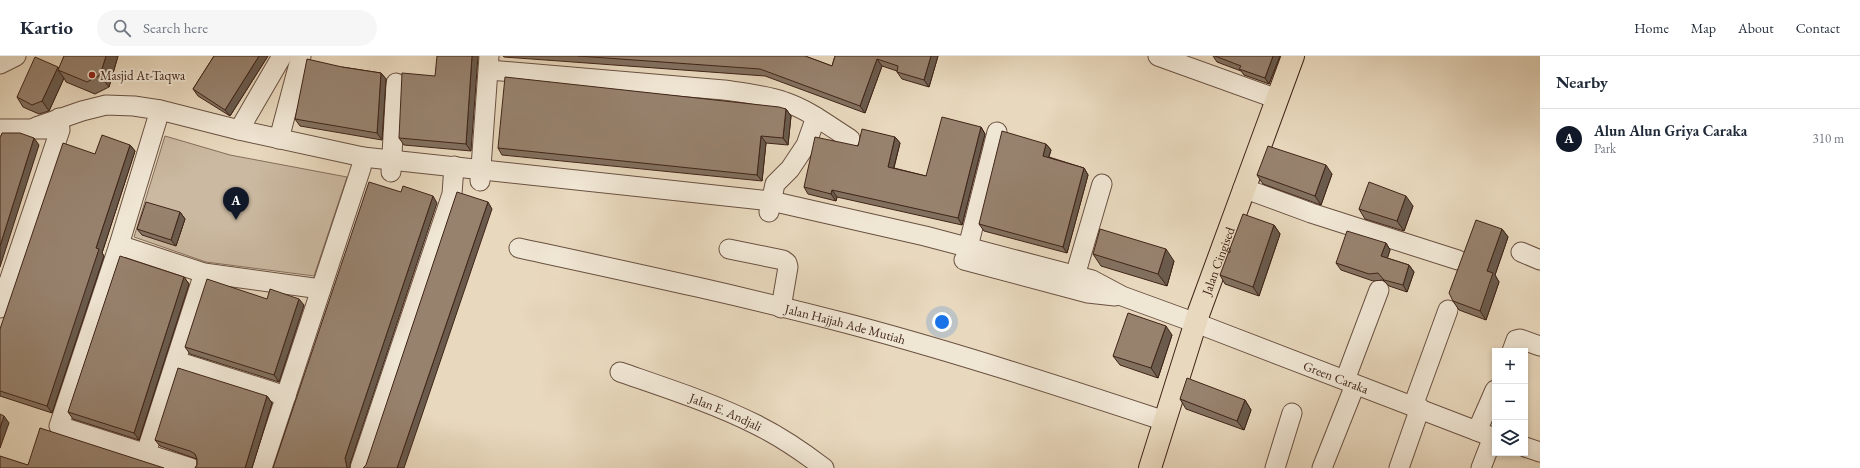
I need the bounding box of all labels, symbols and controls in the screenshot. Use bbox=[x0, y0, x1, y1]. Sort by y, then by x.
search box bbox=[97, 10, 377, 46]
text: Kartio bbox=[20, 15, 73, 40]
icon: search bbox=[111, 17, 133, 39]
text: Search here bbox=[143, 18, 208, 37]
text: Home bbox=[1634, 19, 1669, 37]
text: Map bbox=[1691, 19, 1716, 37]
text: About bbox=[1738, 19, 1774, 37]
text: Contact bbox=[1796, 19, 1840, 37]
place label: Masjid At-Taqwa bbox=[100, 67, 186, 84]
marker: Masjid At-Taqwa bbox=[87, 70, 97, 80]
text: Nearby bbox=[1556, 71, 1608, 93]
text: Alun Alun Griya Caraka bbox=[1594, 121, 1747, 140]
text: A bbox=[1564, 130, 1574, 147]
text: 310 m bbox=[1813, 130, 1844, 147]
text: Park bbox=[1594, 140, 1616, 157]
pin: A bbox=[223, 187, 249, 220]
street label: Jalan Cingised bbox=[1198, 224, 1239, 298]
street label: Jalan Hajjah Ade Mutiah bbox=[782, 300, 908, 348]
your location bbox=[932, 312, 952, 332]
map controls bbox=[1492, 348, 1528, 456]
button: + bbox=[1492, 348, 1528, 384]
street label: Green Caraka bbox=[1301, 357, 1372, 398]
button: − bbox=[1492, 384, 1528, 420]
street label: Jalan E. Andjali bbox=[686, 389, 765, 435]
button: layers bbox=[1492, 420, 1528, 456]

